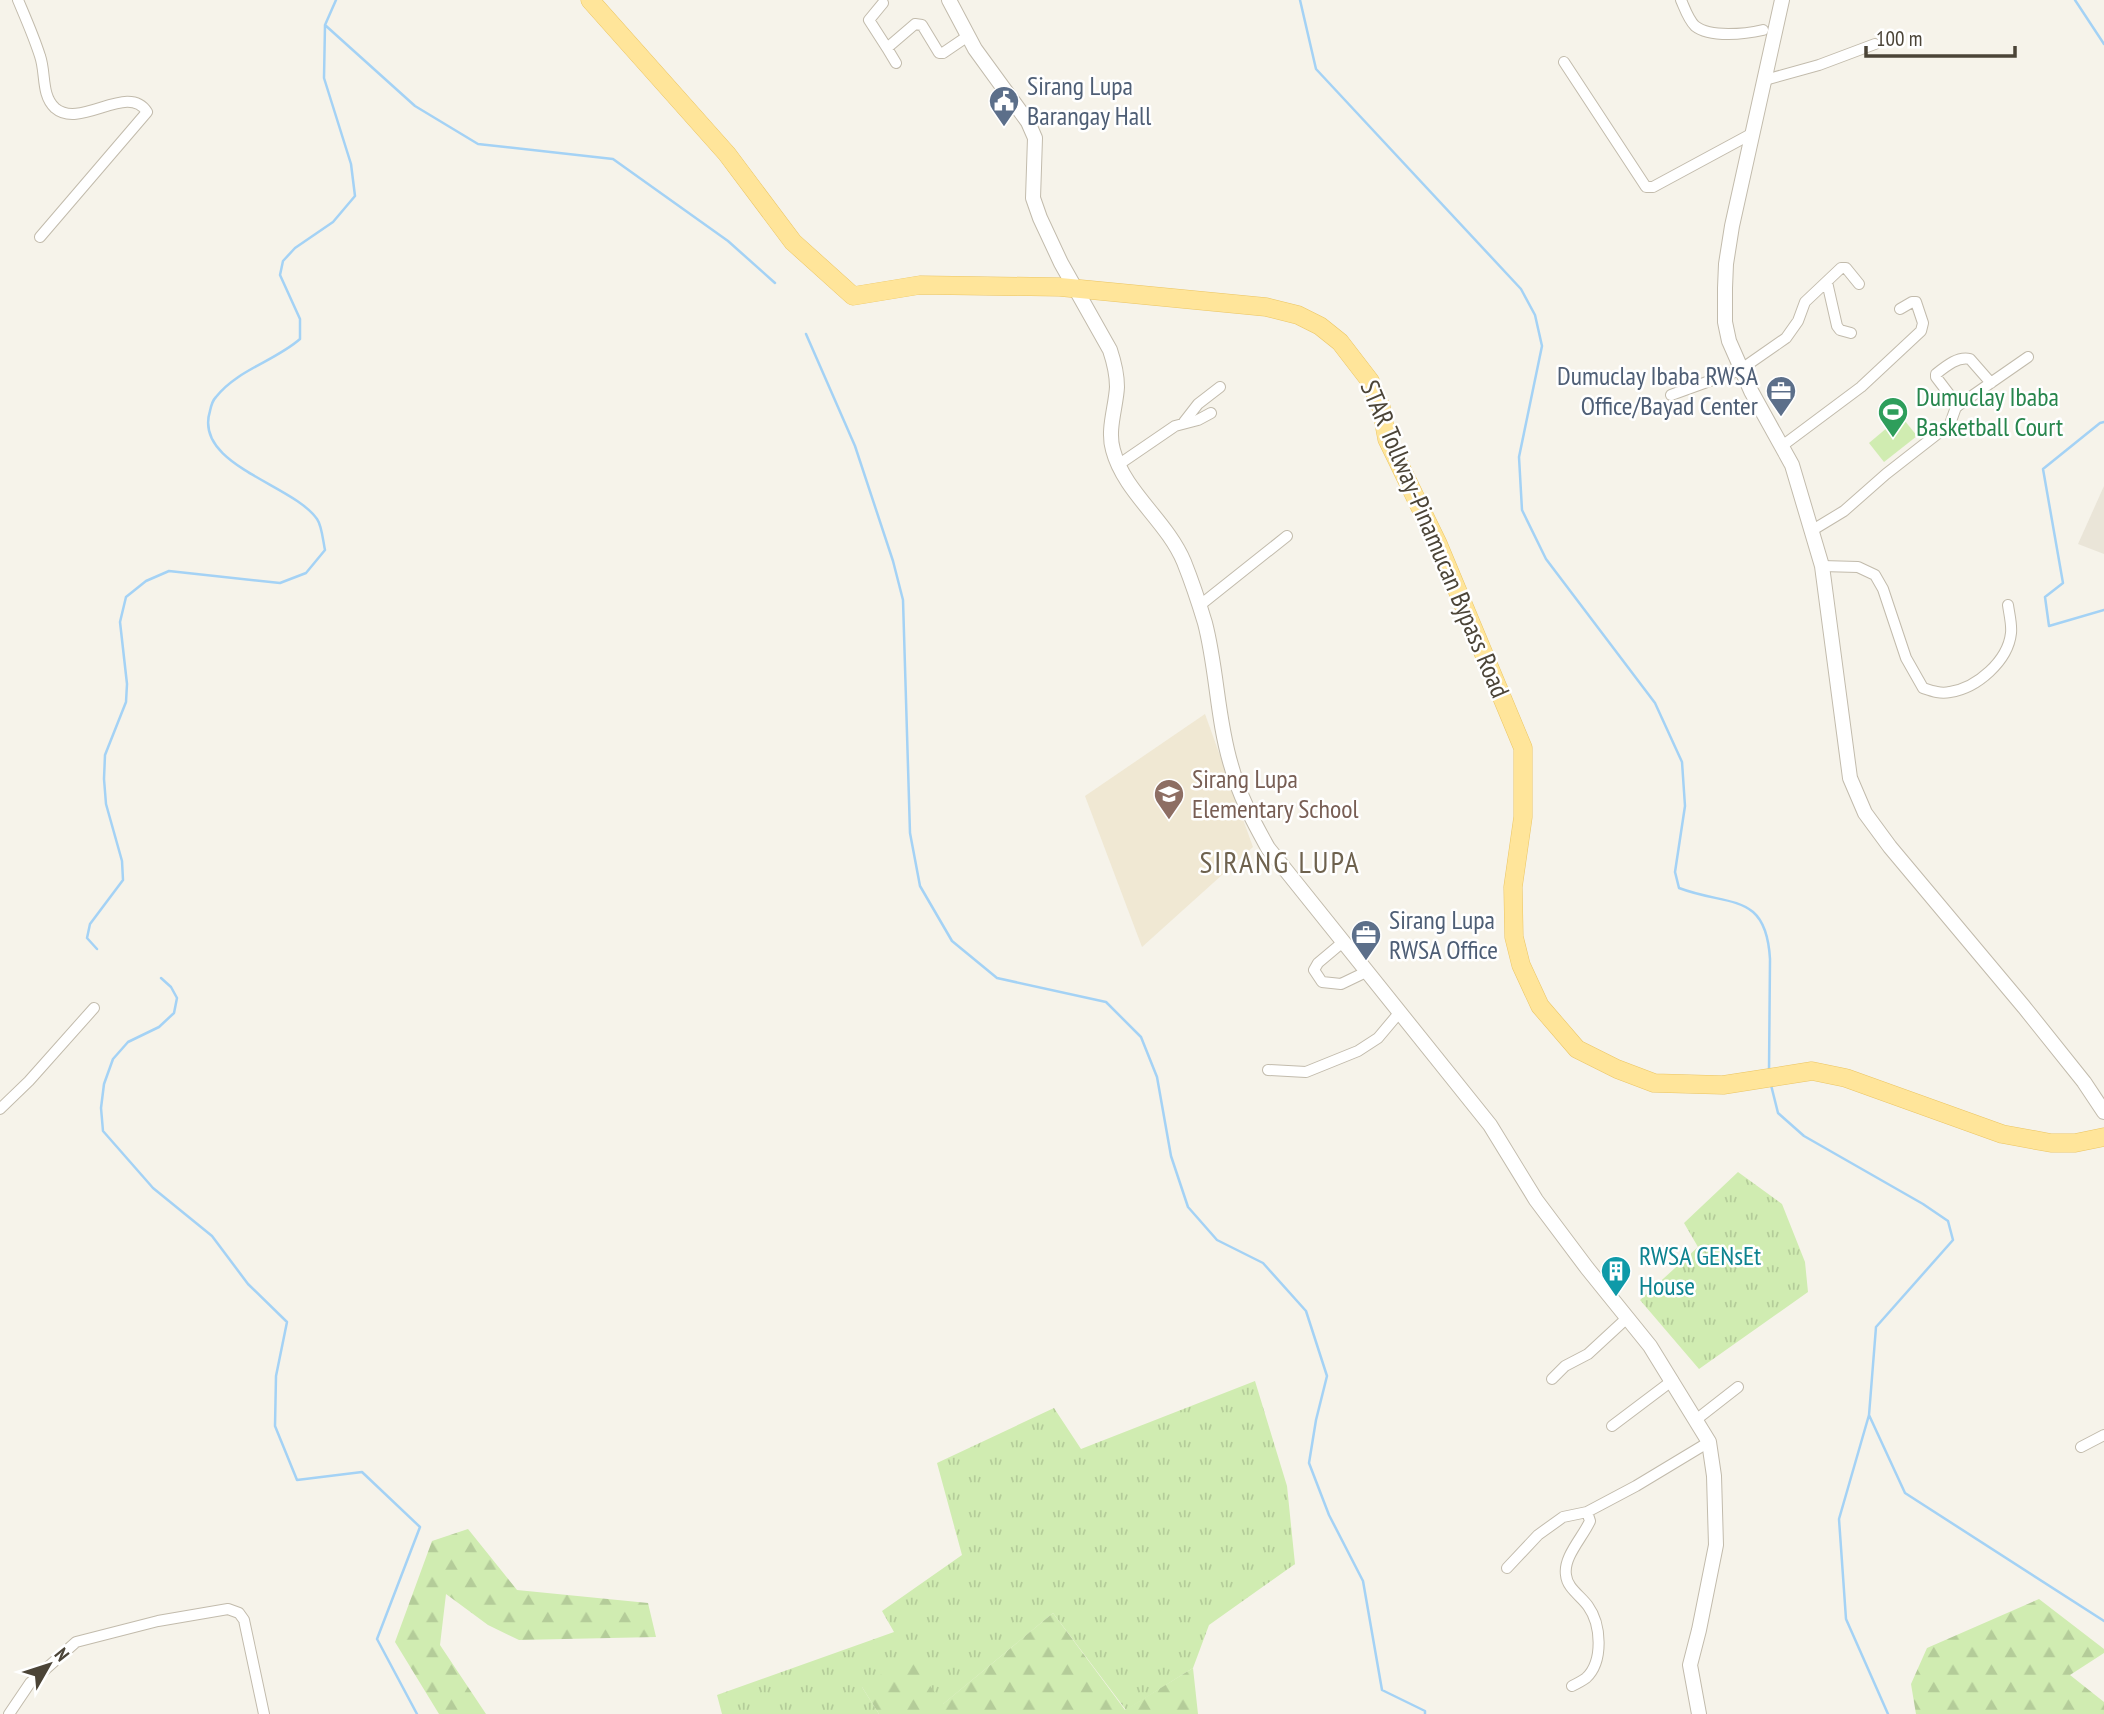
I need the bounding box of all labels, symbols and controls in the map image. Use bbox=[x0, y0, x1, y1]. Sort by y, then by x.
scale bar bbox=[1866, 14, 2015, 58]
text: 100 m bbox=[1876, 25, 1922, 52]
place label: Sirang Lupa Barangay Hall bbox=[1027, 69, 1151, 132]
public building icon: Sirang Lupa Barangay Hall bbox=[987, 84, 1021, 128]
place label: Dumuclay Ibaba RWSA Office/Bayad Center bbox=[1557, 359, 1759, 422]
office icon: Dumuclay Ibaba RWSA Office/Bayad Center bbox=[1764, 374, 1798, 418]
street label: STAR Tollway-Pinamucan Bypass Road bbox=[1354, 375, 1517, 702]
place label: Dumuclay Ibaba Basketball Court bbox=[1916, 380, 2063, 443]
sports icon: Dumuclay Ibaba Basketball Court bbox=[1876, 395, 1910, 439]
place label: Sirang Lupa Elementary School bbox=[1192, 762, 1359, 825]
school or university icon: Sirang Lupa Elementary School bbox=[1152, 777, 1186, 821]
district label: SIRANG LUPA bbox=[1199, 842, 1361, 881]
place label: Sirang Lupa RWSA Office bbox=[1389, 903, 1498, 966]
office icon: Sirang Lupa RWSA Office bbox=[1349, 918, 1383, 962]
place label: RWSA GENsEt House bbox=[1639, 1239, 1761, 1302]
building icon: RWSA GENsEt House bbox=[1599, 1254, 1633, 1298]
north arrow bbox=[14, 1630, 84, 1700]
text: N bbox=[50, 1643, 75, 1666]

